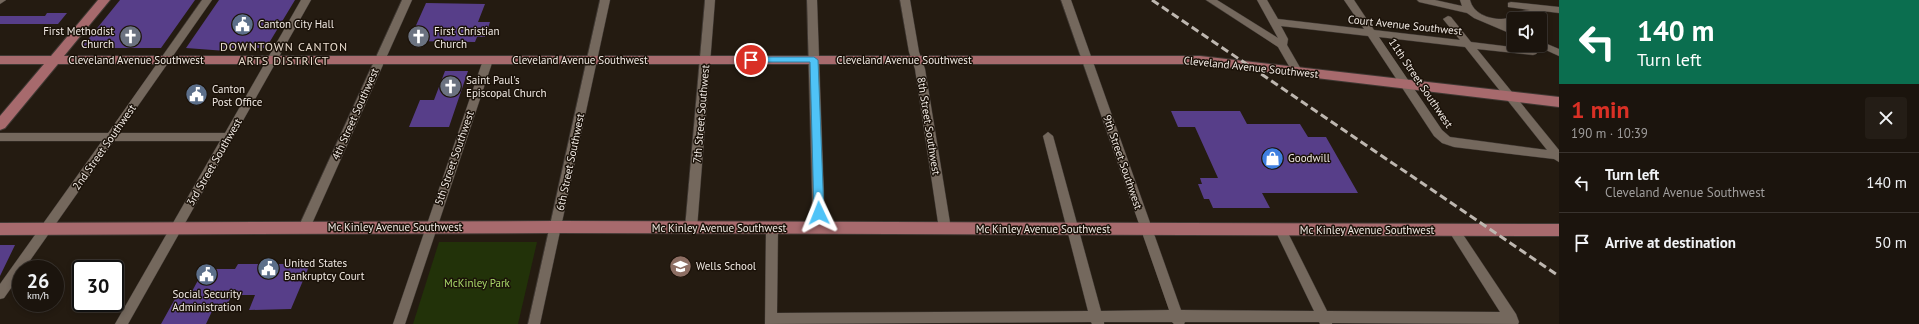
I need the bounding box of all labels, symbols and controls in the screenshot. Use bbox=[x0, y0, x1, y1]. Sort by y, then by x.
public building icon: Canton City Hall bbox=[229, 11, 255, 37]
street label: Court Avenue Southwest bbox=[1347, 12, 1463, 38]
map controls bbox=[1507, 12, 1547, 52]
button: sound bbox=[1507, 12, 1547, 52]
text: 140 m bbox=[1637, 12, 1714, 49]
icon: left bbox=[1571, 16, 1623, 68]
place label: Canton City Hall bbox=[258, 17, 335, 31]
place label: First Methodist Church bbox=[43, 24, 114, 51]
church icon: First Methodist Church bbox=[117, 24, 143, 50]
church icon: First Christian Church bbox=[406, 24, 432, 50]
place label: First Christian Church bbox=[434, 24, 499, 51]
street label: 11th Street Southwest bbox=[1386, 36, 1456, 131]
district label: DOWNTOWN CANTON ARTS DISTRICT bbox=[220, 39, 348, 68]
pin bbox=[734, 43, 768, 77]
text: Turn left bbox=[1637, 48, 1702, 71]
icon: arrive bbox=[740, 49, 762, 71]
street label: Cleveland Avenue Southwest bbox=[68, 53, 204, 67]
street label: Cleveland Avenue Southwest bbox=[512, 53, 648, 67]
street label: Cleveland Avenue Southwest bbox=[836, 53, 972, 67]
street label: Cleveland Avenue Southwest bbox=[1183, 53, 1319, 81]
street label: 7th Street Southwest bbox=[690, 64, 712, 164]
street label: 4th Street Southwest bbox=[328, 66, 382, 162]
church icon: Saint Paul's Episcopal Church bbox=[438, 73, 464, 99]
place label: Saint Paul's Episcopal Church bbox=[466, 73, 547, 100]
street label: 8th Street Southwest bbox=[914, 76, 944, 176]
public building icon: Canton Post Office bbox=[183, 82, 209, 108]
place label: Canton Post Office bbox=[212, 82, 263, 109]
text: 1 min bbox=[1571, 94, 1630, 125]
button: close bbox=[1865, 97, 1907, 139]
street label: 2nd Street Southwest bbox=[69, 101, 139, 192]
street label: 5th Street Southwest bbox=[431, 109, 477, 207]
street label: 6th Street Southwest bbox=[553, 112, 587, 212]
street label: 9th Street Southwest bbox=[1100, 113, 1146, 211]
street label: 3rd Street Southwest bbox=[183, 115, 245, 208]
text: 190 m · 10:39 bbox=[1571, 125, 1648, 142]
shop icon: Goodwill bbox=[1260, 145, 1286, 171]
place label: Goodwill bbox=[1288, 151, 1331, 165]
text: Turn left bbox=[1605, 165, 1659, 184]
icon: left bbox=[1571, 172, 1593, 194]
text: 140 m bbox=[1866, 173, 1907, 192]
text: Cleveland Avenue Southwest bbox=[1605, 184, 1765, 201]
position arrow bbox=[798, 192, 840, 234]
street label: Mc Kinley Avenue Southwest bbox=[328, 220, 463, 234]
street label: Mc Kinley Avenue Southwest bbox=[652, 221, 787, 235]
street label: Mc Kinley Avenue Southwest bbox=[976, 222, 1111, 236]
street label: Mc Kinley Avenue Southwest bbox=[1300, 223, 1435, 237]
icon: arrive bbox=[1571, 232, 1593, 254]
text: Arrive at destination bbox=[1605, 233, 1736, 252]
text: 50 m bbox=[1874, 233, 1907, 252]
school or university icon: Wells School bbox=[668, 253, 694, 279]
public building icon: United States Bankruptcy Court bbox=[256, 256, 282, 282]
place label: United States Bankruptcy Court bbox=[284, 256, 365, 283]
place label: Wells School bbox=[696, 259, 757, 273]
speed limit sign: 30 bbox=[72, 260, 124, 312]
public building icon: Social Security Administration bbox=[194, 261, 220, 287]
text: 26 bbox=[27, 268, 49, 294]
park label: McKinley Park bbox=[444, 276, 511, 290]
place label: Social Security Administration bbox=[172, 287, 242, 314]
text: km/h bbox=[27, 289, 49, 302]

